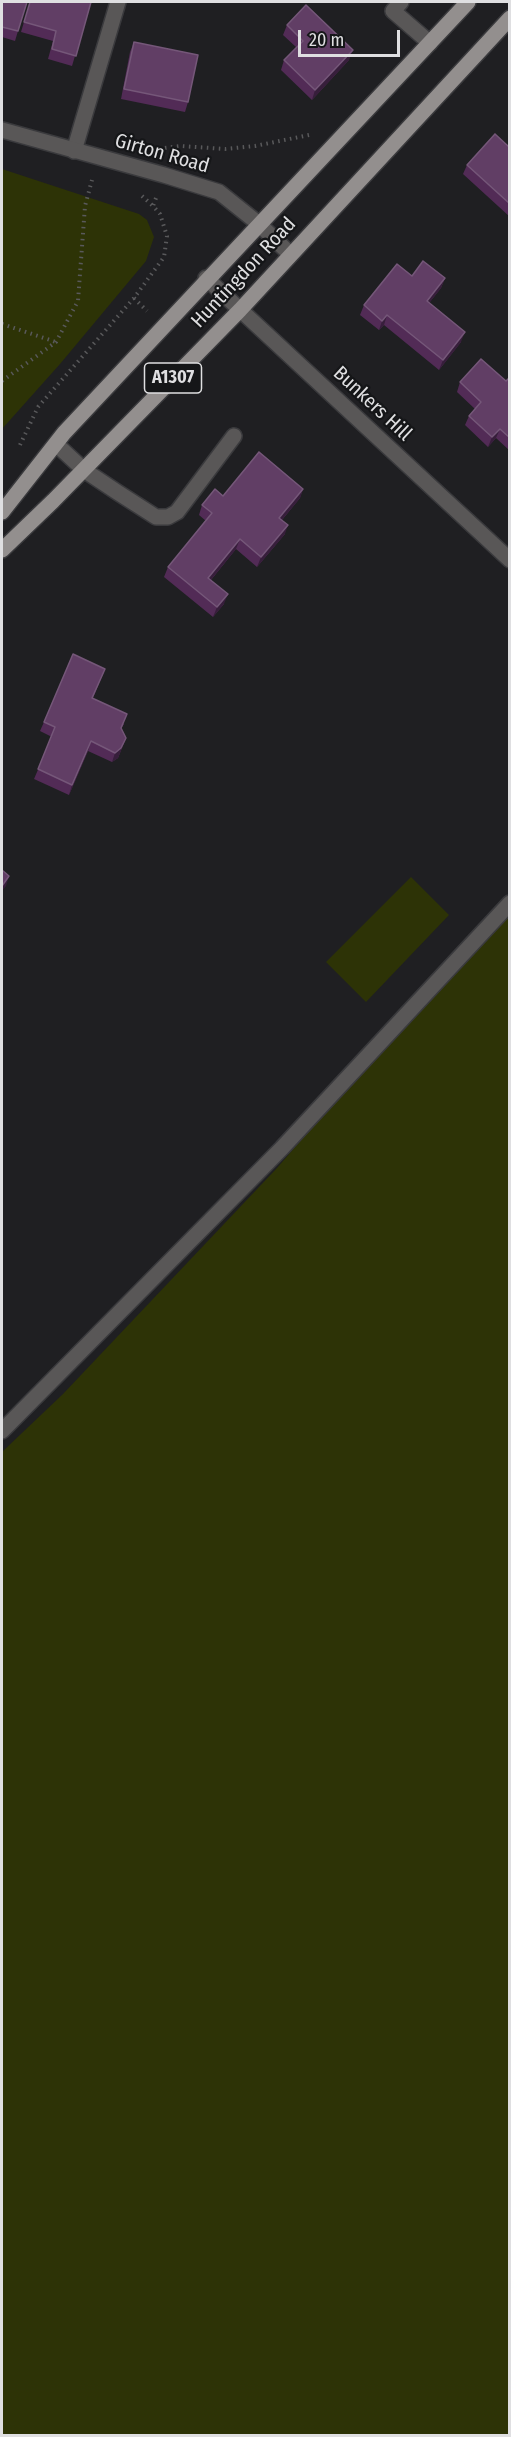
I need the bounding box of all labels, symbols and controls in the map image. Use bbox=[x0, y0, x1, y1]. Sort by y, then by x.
scale bar bbox=[301, 18, 403, 56]
text: 20 m bbox=[309, 29, 344, 51]
street label: Girton Road bbox=[112, 129, 212, 179]
street label: Huntingdon Road bbox=[187, 213, 301, 333]
street label: Bunkers Hill bbox=[328, 362, 416, 446]
road number: A1307 bbox=[144, 363, 201, 393]

